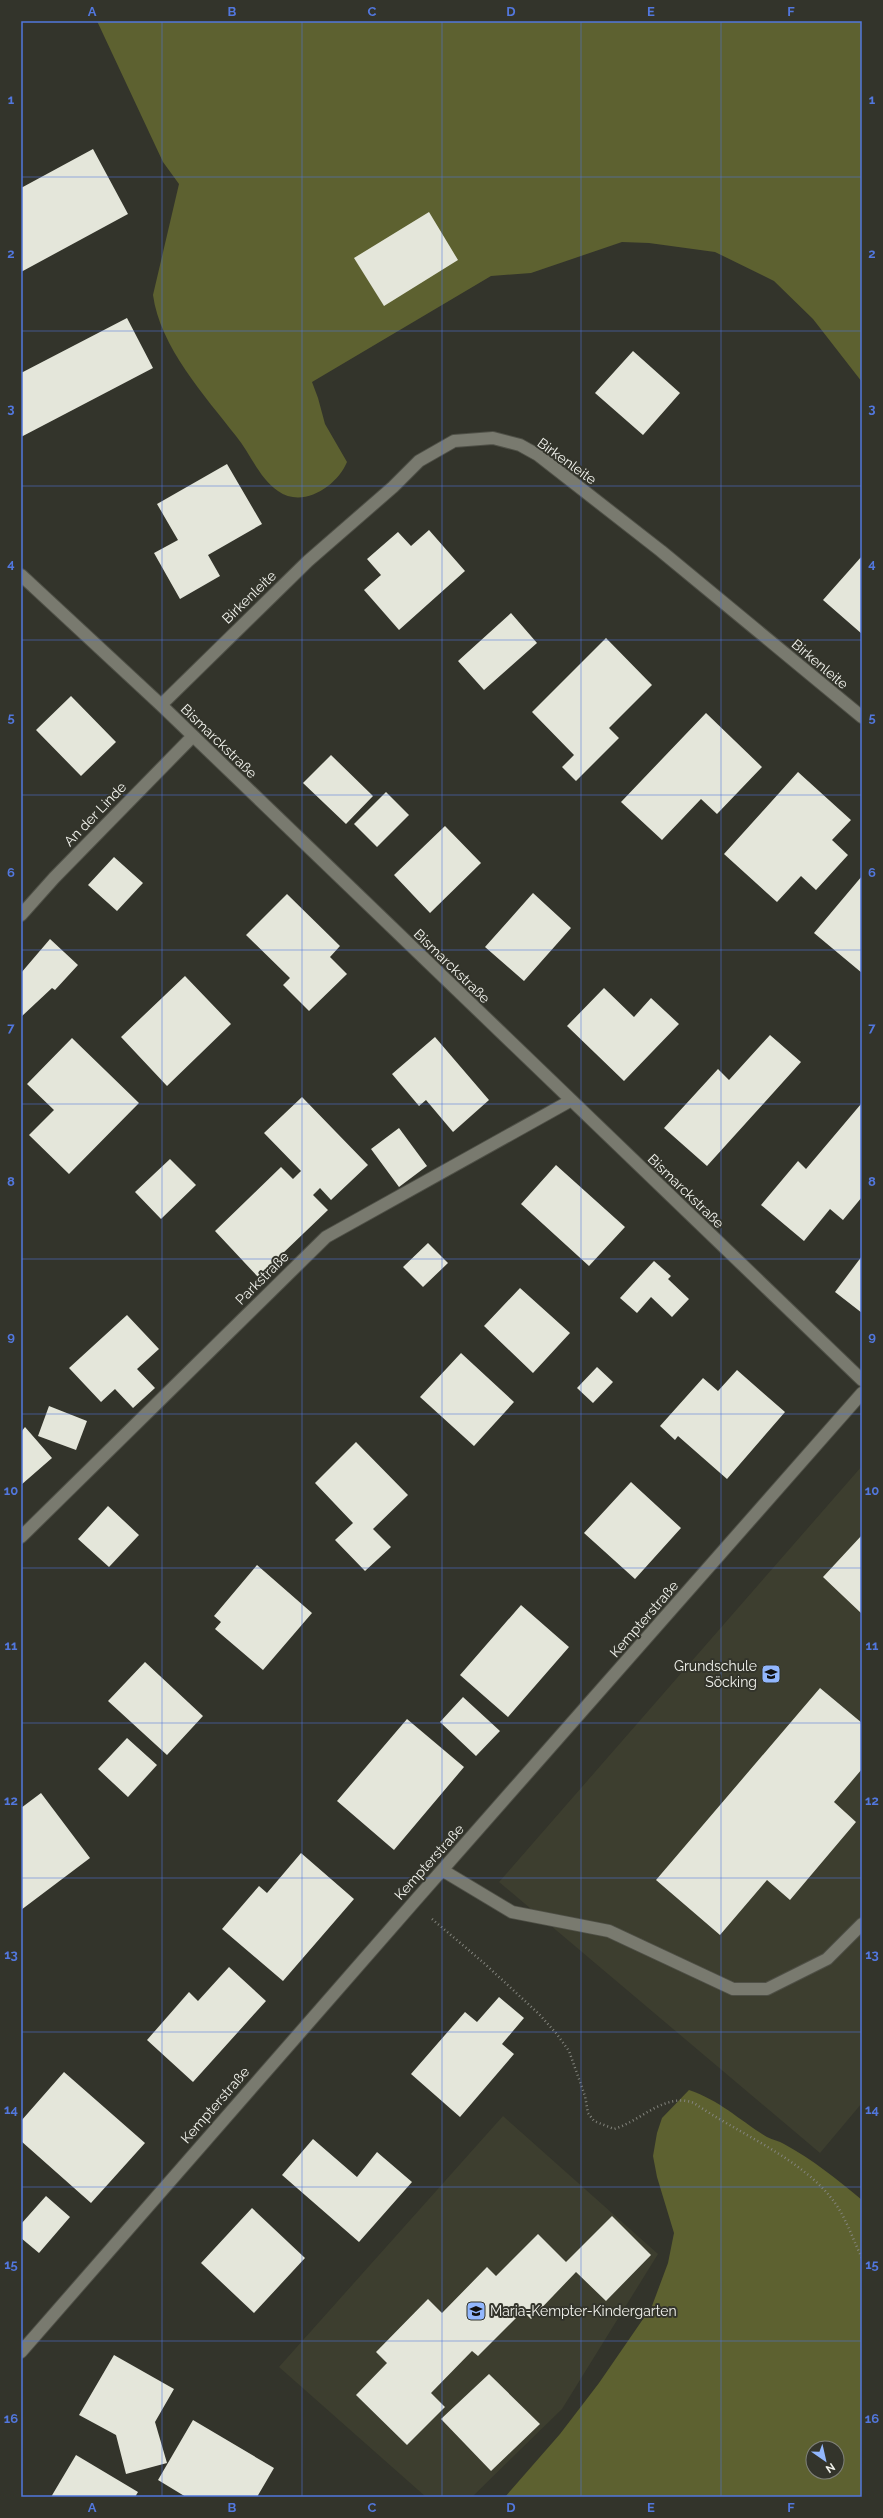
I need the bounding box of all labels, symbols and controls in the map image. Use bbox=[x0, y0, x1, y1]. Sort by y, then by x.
text: A bbox=[88, 4, 97, 19]
text: B bbox=[228, 4, 237, 19]
text: C bbox=[368, 4, 377, 19]
text: D bbox=[506, 4, 516, 19]
text: E bbox=[647, 4, 655, 19]
text: F bbox=[787, 4, 795, 19]
text: 1 bbox=[8, 92, 15, 107]
text: 1 bbox=[869, 92, 876, 107]
text: 2 bbox=[7, 246, 15, 261]
text: 2 bbox=[868, 246, 876, 261]
text: 3 bbox=[7, 401, 15, 416]
text: 3 bbox=[868, 401, 876, 416]
street label: Birkenleite bbox=[535, 434, 599, 488]
text: 4 bbox=[7, 556, 15, 571]
text: 4 bbox=[868, 556, 876, 571]
street label: Birkenleite bbox=[219, 567, 279, 627]
street label: Birkenleite bbox=[789, 636, 851, 692]
street label: Bismarckstraße bbox=[178, 701, 260, 781]
text: 5 bbox=[7, 710, 15, 725]
text: 5 bbox=[868, 710, 876, 725]
street label: An der Linde bbox=[61, 779, 129, 849]
text: 6 bbox=[7, 865, 15, 880]
text: 6 bbox=[868, 865, 876, 880]
street label: Bismarckstraße bbox=[411, 926, 493, 1006]
text: 7 bbox=[7, 1020, 15, 1035]
text: 7 bbox=[868, 1020, 876, 1035]
street label: Bismarckstraße bbox=[645, 1151, 727, 1231]
text: 8 bbox=[7, 1174, 15, 1189]
text: 8 bbox=[868, 1174, 876, 1189]
street label: Parkstraße bbox=[232, 1248, 292, 1308]
text: 9 bbox=[7, 1329, 15, 1344]
text: 9 bbox=[868, 1329, 876, 1344]
text: 10 bbox=[4, 1483, 18, 1498]
text: 10 bbox=[865, 1483, 879, 1498]
street label: Kempterstraße bbox=[607, 1578, 681, 1660]
text: 11 bbox=[5, 1638, 18, 1653]
text: 11 bbox=[866, 1638, 879, 1653]
place label: Grundschule Söcking bbox=[674, 1658, 757, 1690]
school or university icon: Grundschule Söcking bbox=[760, 1663, 782, 1685]
text: 12 bbox=[4, 1793, 18, 1808]
text: 12 bbox=[865, 1793, 879, 1808]
street label: Kempterstraße bbox=[391, 1821, 467, 1903]
text: 13 bbox=[4, 1947, 18, 1962]
text: 13 bbox=[865, 1947, 879, 1962]
street label: Kempterstraße bbox=[178, 2064, 252, 2146]
text: 14 bbox=[4, 2102, 18, 2117]
text: 14 bbox=[865, 2102, 879, 2117]
text: 15 bbox=[4, 2257, 18, 2272]
text: 15 bbox=[865, 2257, 879, 2272]
school or university icon: Maria-Kempter-Kindergarten bbox=[465, 2300, 487, 2322]
place label: Maria-Kempter-Kindergarten bbox=[490, 2303, 677, 2319]
text: 16 bbox=[4, 2411, 18, 2426]
text: 16 bbox=[865, 2411, 879, 2426]
north arrow bbox=[805, 2440, 845, 2480]
text: N bbox=[823, 2460, 837, 2476]
text: A bbox=[88, 2500, 97, 2515]
text: B bbox=[228, 2500, 237, 2515]
text: C bbox=[368, 2500, 377, 2515]
text: D bbox=[506, 2500, 516, 2515]
text: E bbox=[647, 2500, 655, 2515]
text: F bbox=[787, 2500, 795, 2515]

